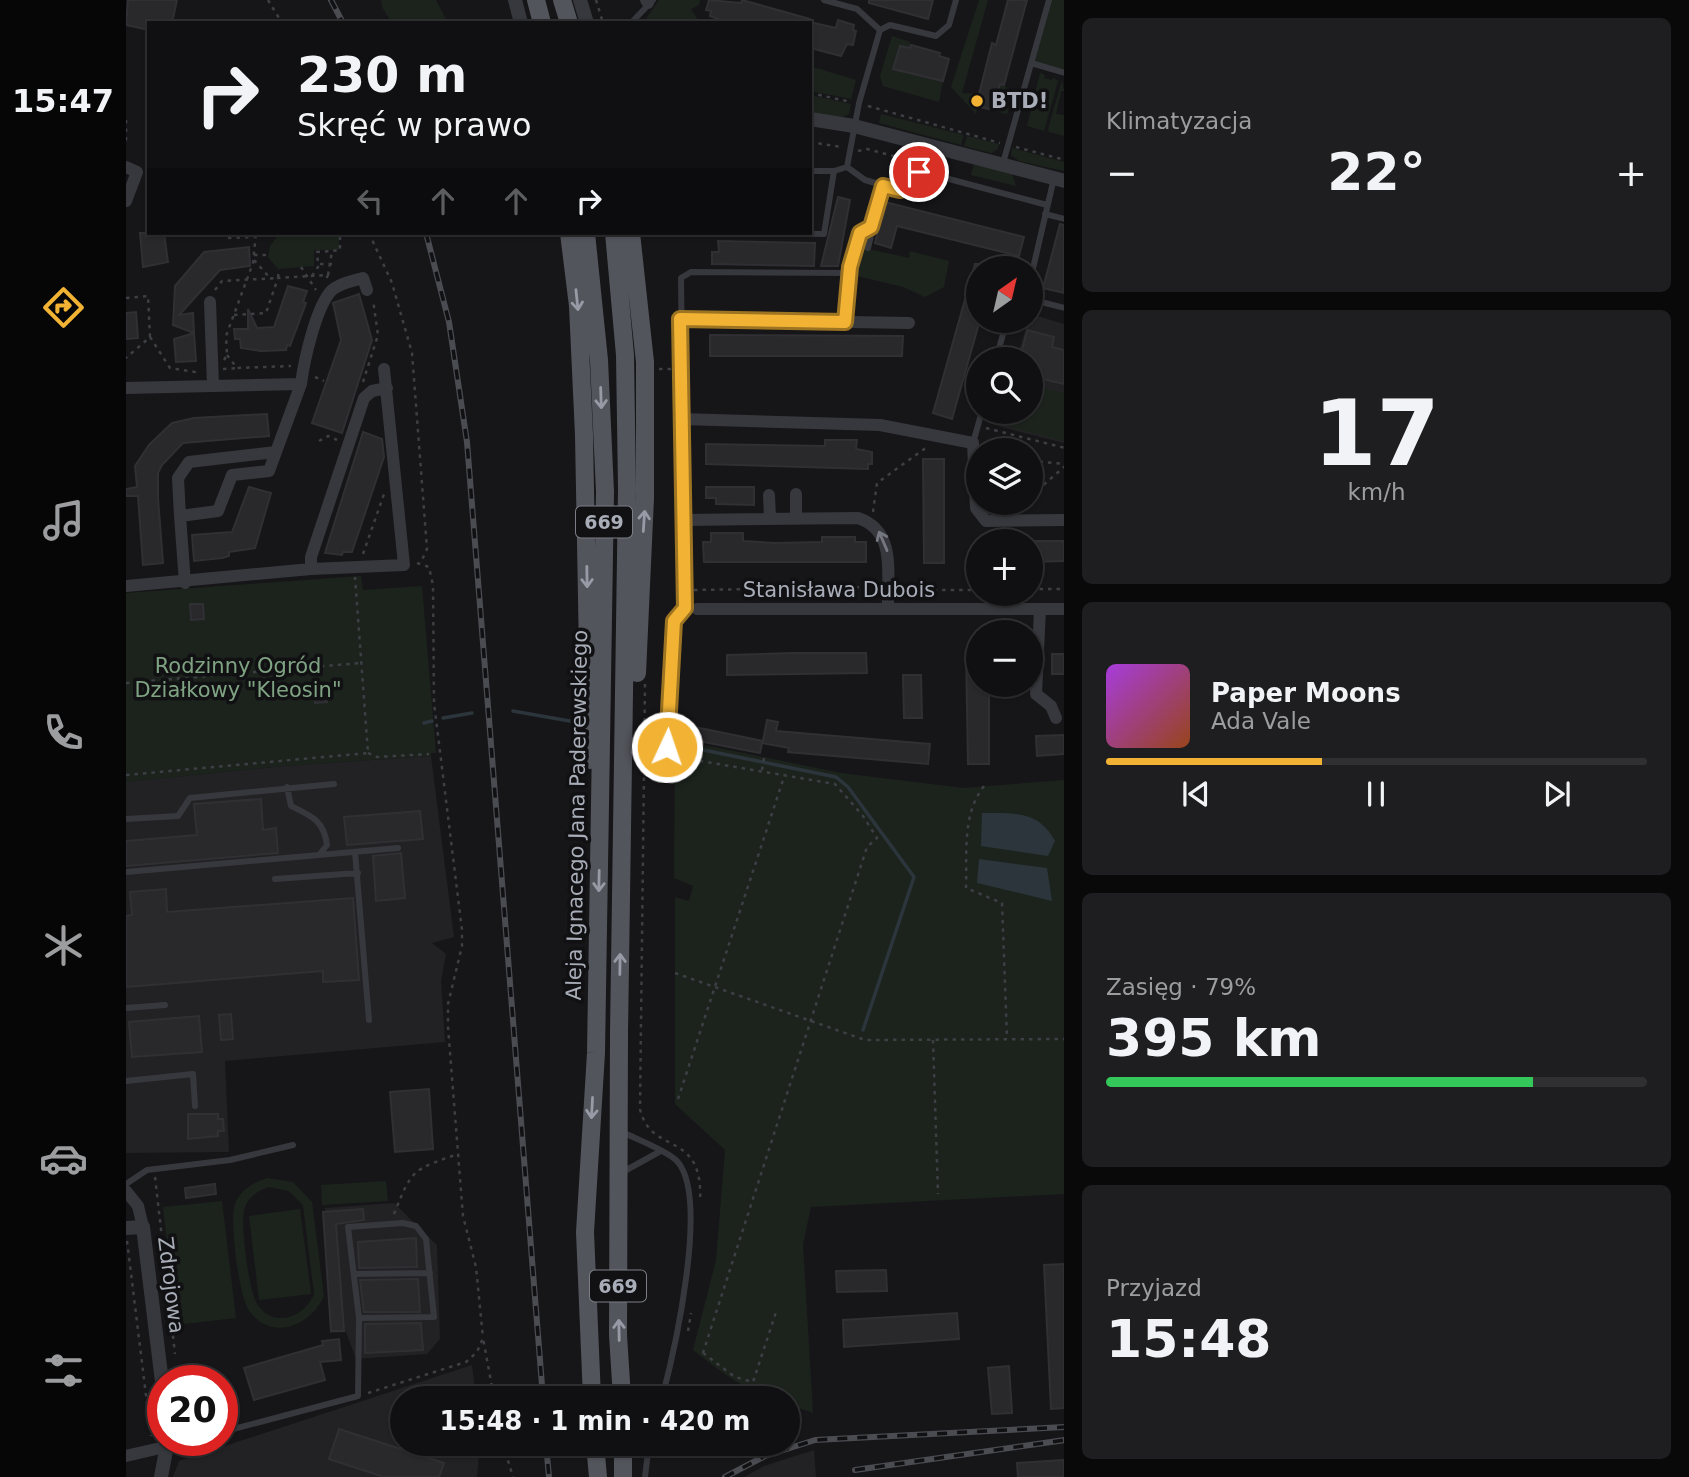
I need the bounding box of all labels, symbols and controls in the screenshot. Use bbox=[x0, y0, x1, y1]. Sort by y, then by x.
text: 230 m bbox=[297, 47, 467, 104]
icon: right bbox=[182, 49, 273, 140]
text: 15:47 bbox=[12, 82, 114, 120]
place label: BTD! bbox=[991, 89, 1048, 113]
marker: BTD! bbox=[969, 93, 985, 109]
text: Skręć w prawo bbox=[297, 106, 532, 144]
text: Klimatyzacja bbox=[1106, 108, 1252, 134]
pin bbox=[889, 142, 949, 202]
text: 22° bbox=[1327, 142, 1426, 202]
text: − bbox=[1106, 151, 1138, 195]
text: + bbox=[1615, 151, 1647, 195]
icon: arrive bbox=[900, 153, 938, 191]
icon: left bbox=[351, 182, 389, 220]
icon: ahead bbox=[424, 182, 462, 220]
icon: ahead bbox=[497, 182, 535, 220]
icon: right bbox=[570, 182, 608, 220]
north arrow bbox=[966, 256, 1043, 332]
map controls bbox=[966, 256, 1043, 697]
icon: directions bbox=[39, 283, 88, 332]
one-way arrow bbox=[571, 289, 584, 311]
button: search bbox=[966, 347, 1043, 424]
text: 17 bbox=[1313, 381, 1440, 486]
one-way arrow bbox=[594, 387, 607, 410]
button: layers bbox=[966, 438, 1043, 515]
text: km/h bbox=[1347, 479, 1406, 505]
icon: music bbox=[39, 496, 88, 545]
road number: 669 bbox=[576, 506, 632, 538]
one-way arrow bbox=[638, 510, 651, 533]
button: + bbox=[966, 529, 1043, 606]
one-way arrow bbox=[875, 531, 888, 552]
one-way arrow bbox=[580, 565, 594, 588]
street label: Stanisława Dubois bbox=[743, 578, 935, 602]
button: − bbox=[966, 620, 1043, 697]
street label: Aleja Ignacego Jana Paderewskiego bbox=[562, 630, 592, 1000]
park label: Rodzinny Ogród Działkowy "Kleosin" bbox=[134, 654, 342, 702]
text: Paper Moons bbox=[1211, 678, 1401, 708]
icon: phone bbox=[39, 708, 88, 757]
text: Ada Vale bbox=[1211, 708, 1311, 734]
position arrow bbox=[630, 710, 704, 784]
icon: previous bbox=[1177, 775, 1215, 813]
icon: pause bbox=[1357, 775, 1395, 813]
icon: next bbox=[1538, 775, 1576, 813]
one-way arrow bbox=[592, 869, 606, 892]
icon: climate bbox=[39, 921, 88, 970]
one-way arrow bbox=[613, 953, 627, 976]
text: Zasięg · 79% bbox=[1106, 974, 1256, 1000]
text: 395 km bbox=[1106, 1008, 1321, 1068]
one-way arrow bbox=[586, 1096, 599, 1119]
icon: car bbox=[39, 1134, 88, 1183]
street label: Zdrojowa bbox=[153, 1235, 189, 1335]
road number: 669 bbox=[590, 1270, 646, 1302]
text: Przyjazd bbox=[1106, 1275, 1202, 1301]
text: 15:48 bbox=[1106, 1309, 1272, 1369]
one-way arrow bbox=[612, 1319, 625, 1342]
icon: filters bbox=[39, 1346, 88, 1395]
speed limit sign: 20 bbox=[147, 1365, 238, 1456]
text: 15:48 · 1 min · 420 m bbox=[440, 1406, 750, 1436]

